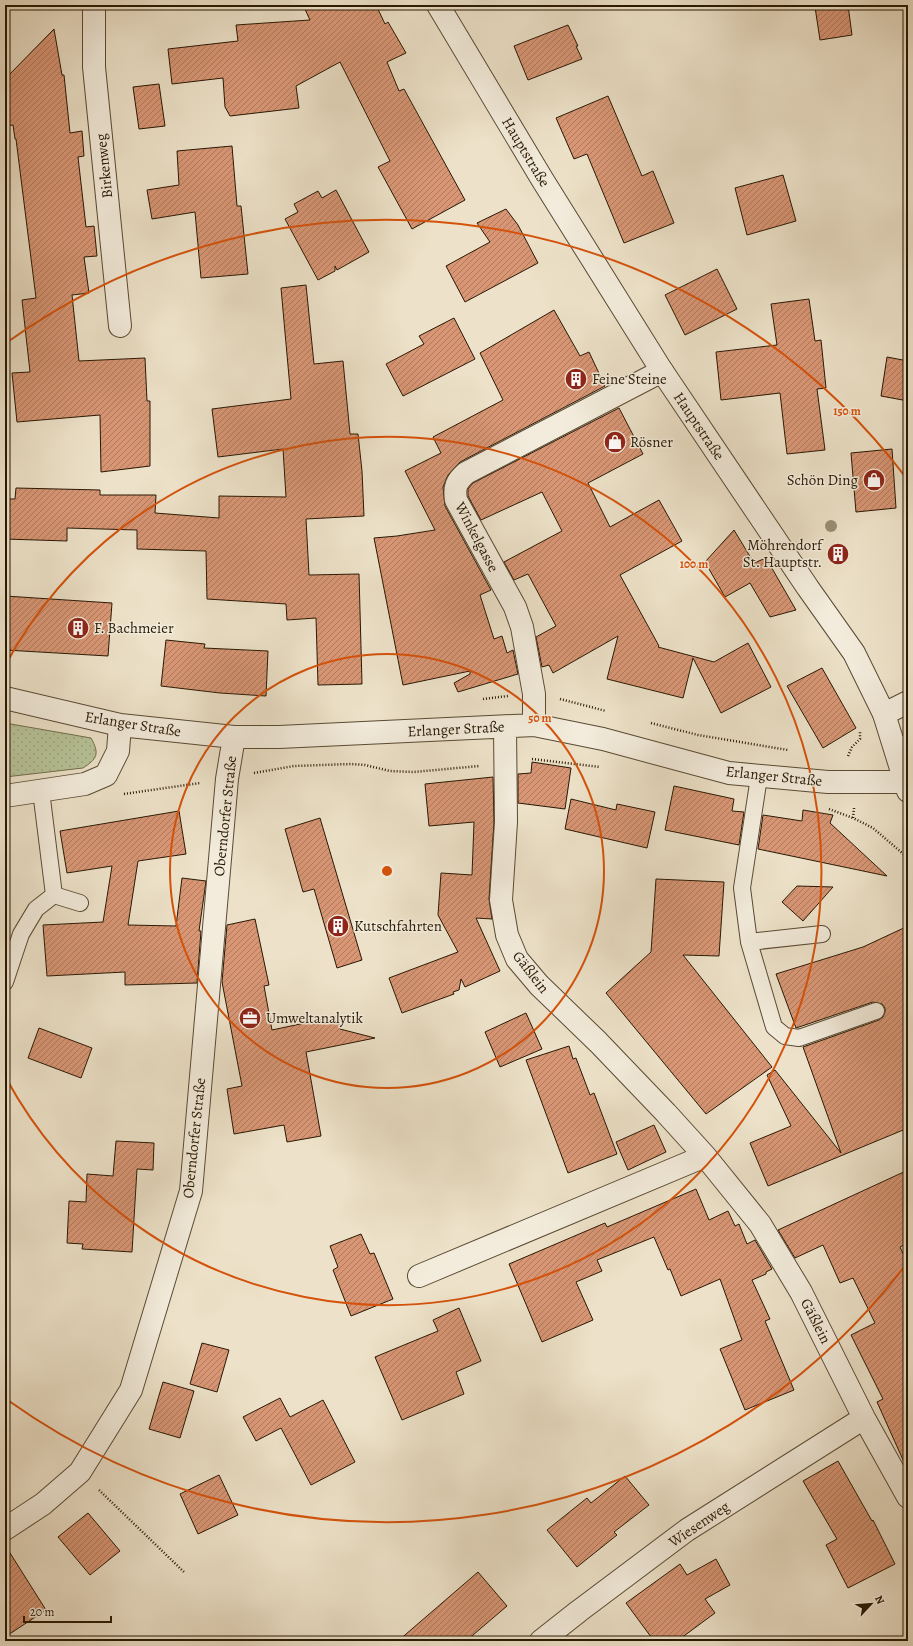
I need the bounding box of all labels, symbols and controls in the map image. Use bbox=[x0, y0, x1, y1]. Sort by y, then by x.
street label: Hauptstraße bbox=[497, 113, 555, 191]
street label: Birkenweg bbox=[91, 132, 117, 199]
building icon: Feine Steine bbox=[563, 366, 589, 392]
place label: Feine Steine bbox=[592, 369, 667, 389]
street label: Hauptstraße bbox=[669, 388, 729, 464]
text: 150 m bbox=[833, 403, 861, 419]
shop icon: Rösner bbox=[602, 429, 628, 455]
place label: Rösner bbox=[630, 432, 673, 452]
shop icon: Schön Ding bbox=[861, 467, 887, 493]
place label: Schön Ding bbox=[787, 470, 858, 490]
street label: Winkelgasse bbox=[450, 498, 504, 576]
place label: Möhrendorf St. Hauptstr. bbox=[743, 535, 824, 572]
building icon: Möhrendorf St. Hauptstr. bbox=[825, 541, 851, 567]
text: 100 m bbox=[680, 556, 708, 572]
building icon: F. Bachmeier bbox=[65, 615, 91, 641]
place label: F. Bachmeier bbox=[94, 618, 174, 638]
street label: Erlanger Straße bbox=[84, 707, 183, 742]
text: 50 m bbox=[528, 710, 552, 726]
street label: Erlanger Straße bbox=[407, 716, 505, 742]
street label: Oberndorfer Straße bbox=[209, 754, 241, 877]
street label: Erlanger Straße bbox=[725, 761, 824, 791]
centre of rings bbox=[380, 864, 394, 878]
building icon: Kutschfahrten bbox=[325, 913, 351, 939]
place label: Kutschfahrten bbox=[354, 916, 442, 936]
street label: Gäßlein bbox=[508, 947, 554, 997]
office icon: Umweltanalytik bbox=[237, 1005, 263, 1031]
place label: Umweltanalytik bbox=[266, 1008, 364, 1028]
street label: Oberndorfer Straße bbox=[178, 1076, 210, 1199]
street label: Gäßlein bbox=[796, 1295, 836, 1347]
street label: Wiesenweg bbox=[664, 1496, 734, 1552]
north arrow bbox=[851, 1584, 891, 1624]
text: N bbox=[871, 1593, 888, 1607]
scale bar bbox=[24, 1598, 111, 1624]
text: 20 m bbox=[30, 1604, 54, 1620]

